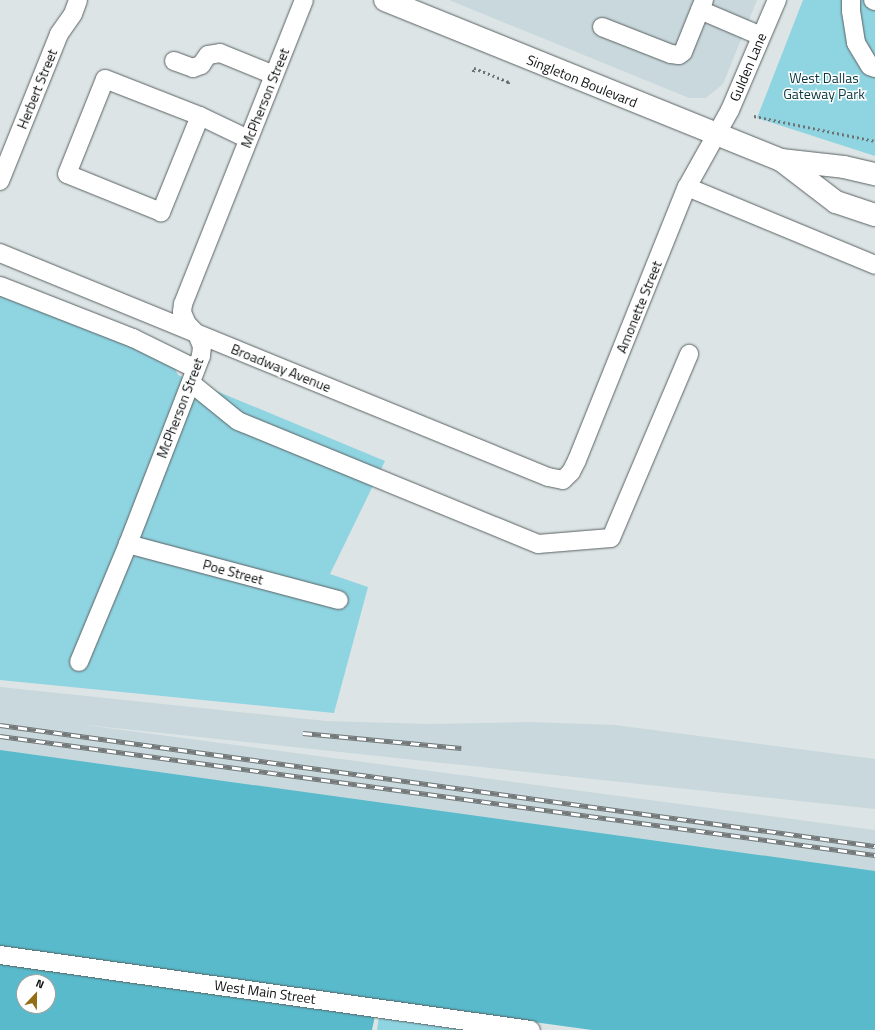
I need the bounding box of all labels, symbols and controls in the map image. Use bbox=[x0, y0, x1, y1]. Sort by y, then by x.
street label: Gulden Lane bbox=[726, 30, 770, 104]
street label: McPherson Street bbox=[237, 46, 293, 150]
street label: Herbert Street bbox=[13, 47, 61, 131]
street label: Singleton Boulevard bbox=[524, 51, 640, 111]
park label: West Dallas Gateway Park bbox=[783, 70, 865, 102]
street label: Amonette Street bbox=[613, 258, 665, 356]
street label: Broadway Avenue bbox=[229, 340, 333, 396]
street label: McPherson Street bbox=[153, 355, 207, 461]
street label: Poe Street bbox=[201, 556, 265, 588]
north arrow bbox=[16, 974, 56, 1014]
text: N bbox=[34, 975, 47, 993]
street label: West Main Street bbox=[213, 977, 317, 1007]

